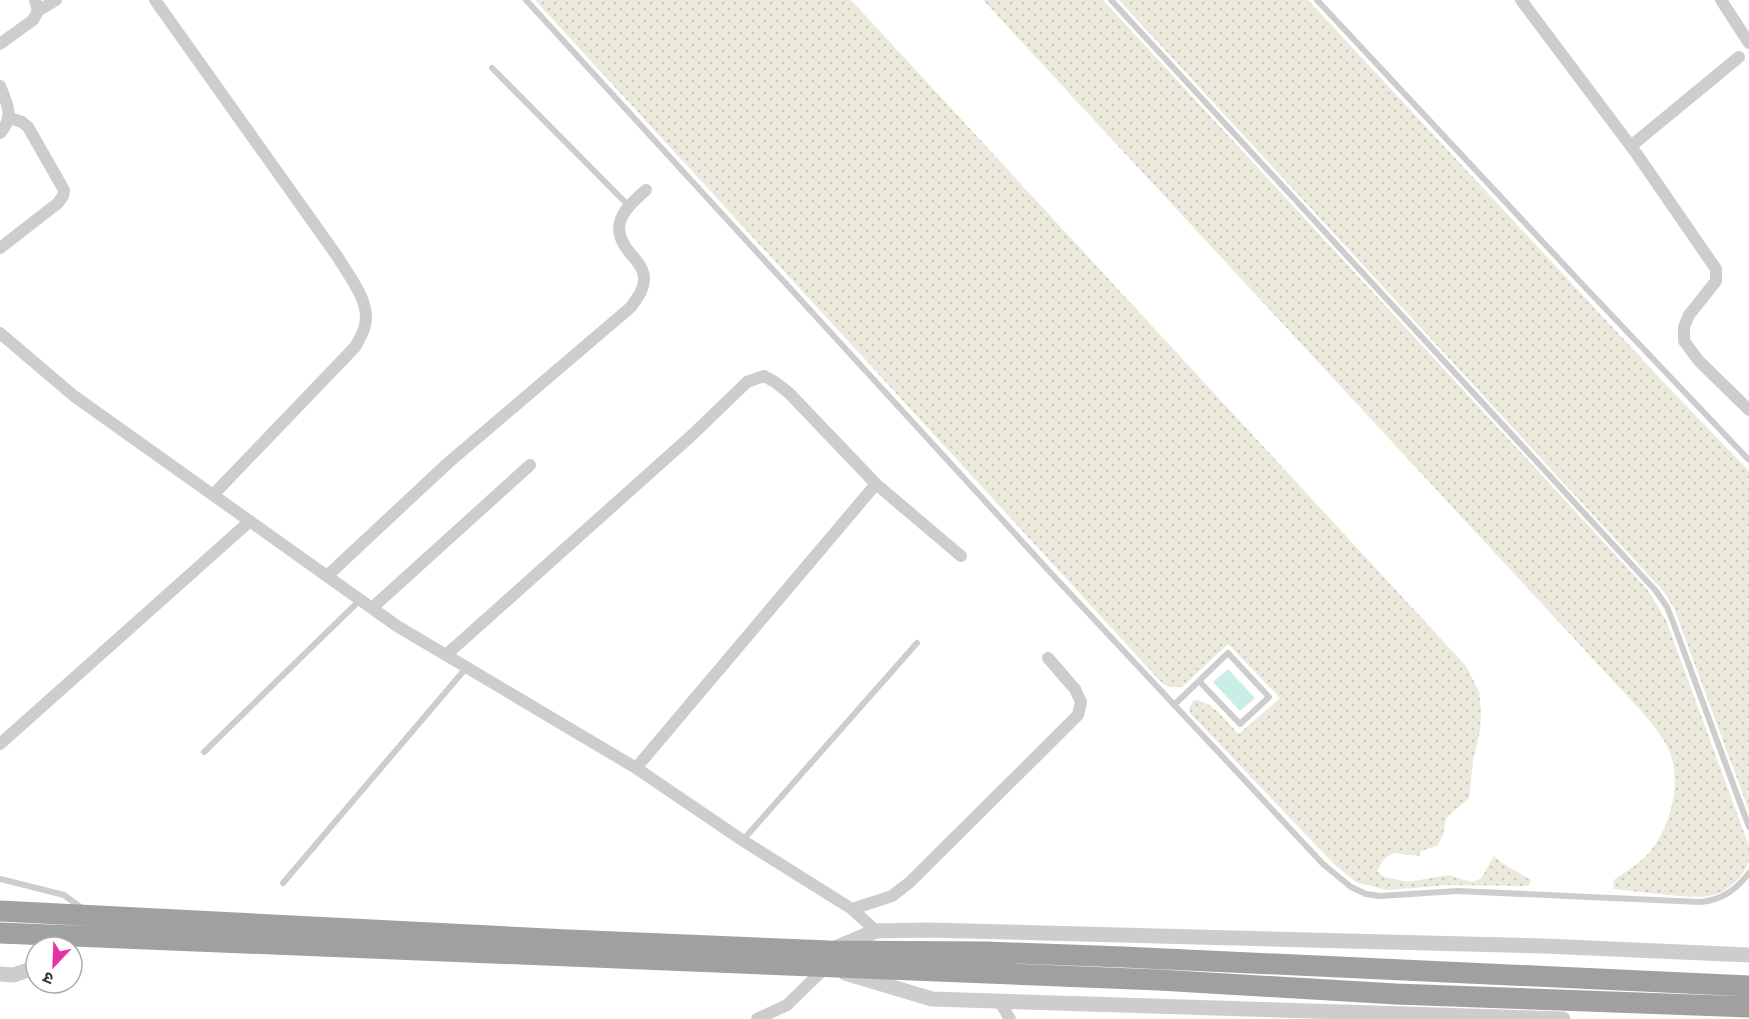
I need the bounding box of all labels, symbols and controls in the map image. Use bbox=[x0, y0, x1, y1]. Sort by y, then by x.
north arrow bbox=[24, 935, 84, 995]
text: उ bbox=[39, 966, 57, 991]

